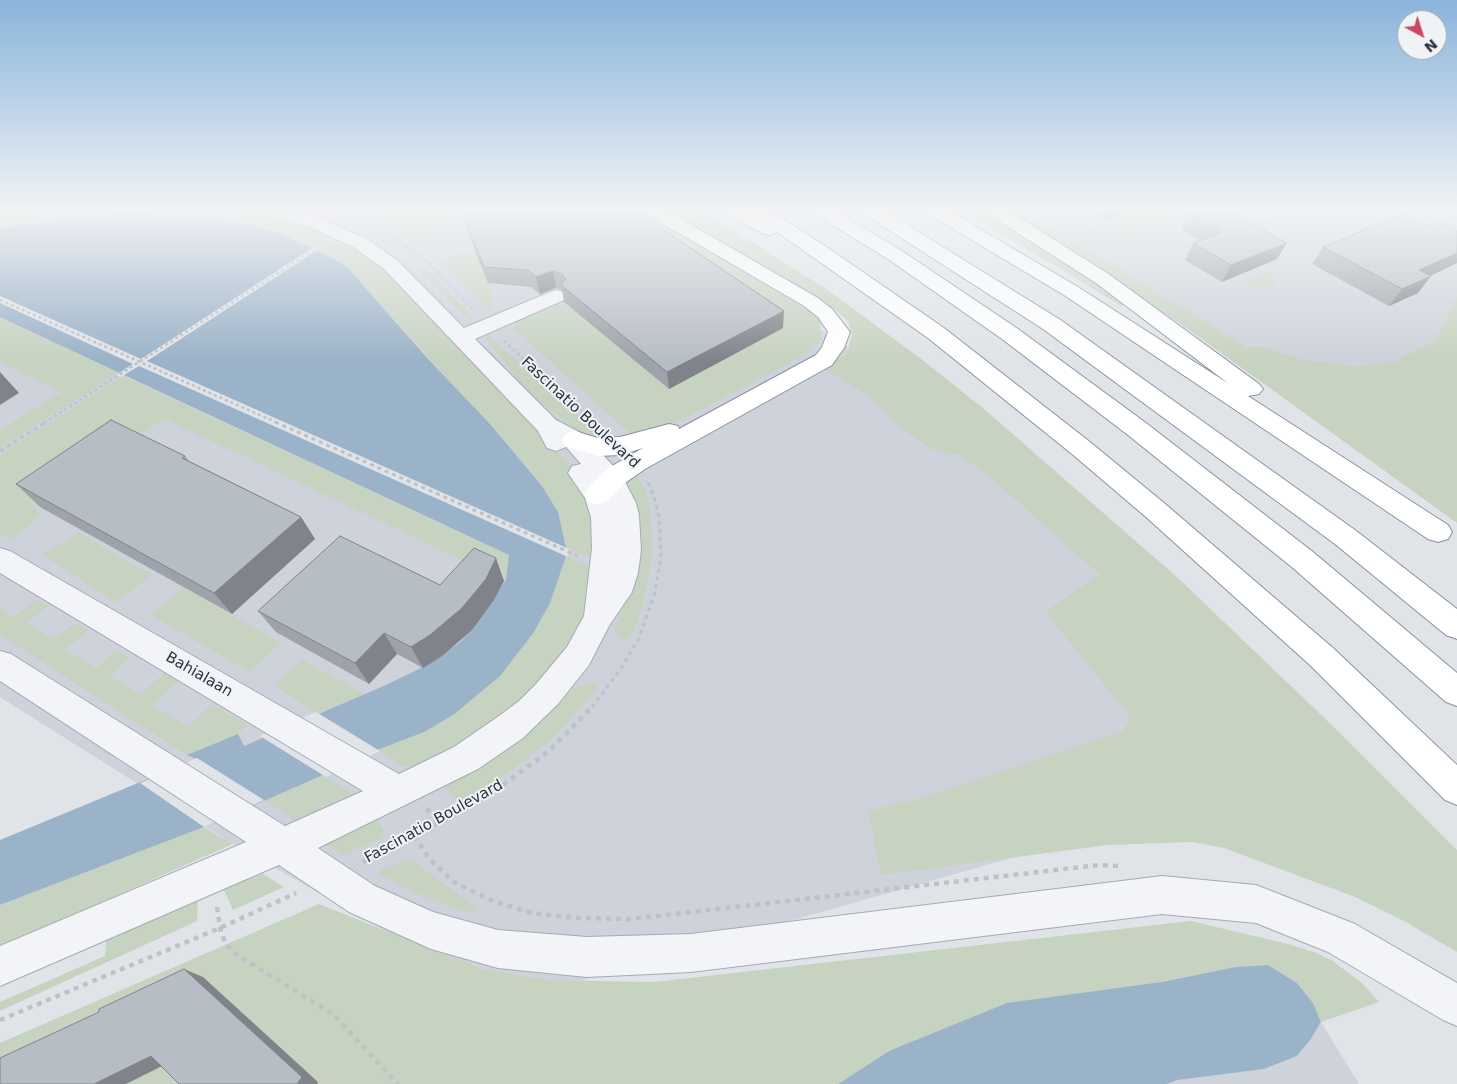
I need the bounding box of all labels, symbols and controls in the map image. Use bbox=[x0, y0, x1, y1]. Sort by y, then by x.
north arrow bbox=[1397, 10, 1447, 60]
text: N bbox=[1421, 36, 1441, 56]
street label: Fascinatio Boulevard bbox=[517, 353, 643, 473]
street label: Bahialaan bbox=[162, 649, 236, 701]
street label: Fascinatio Boulevard bbox=[362, 777, 506, 867]

